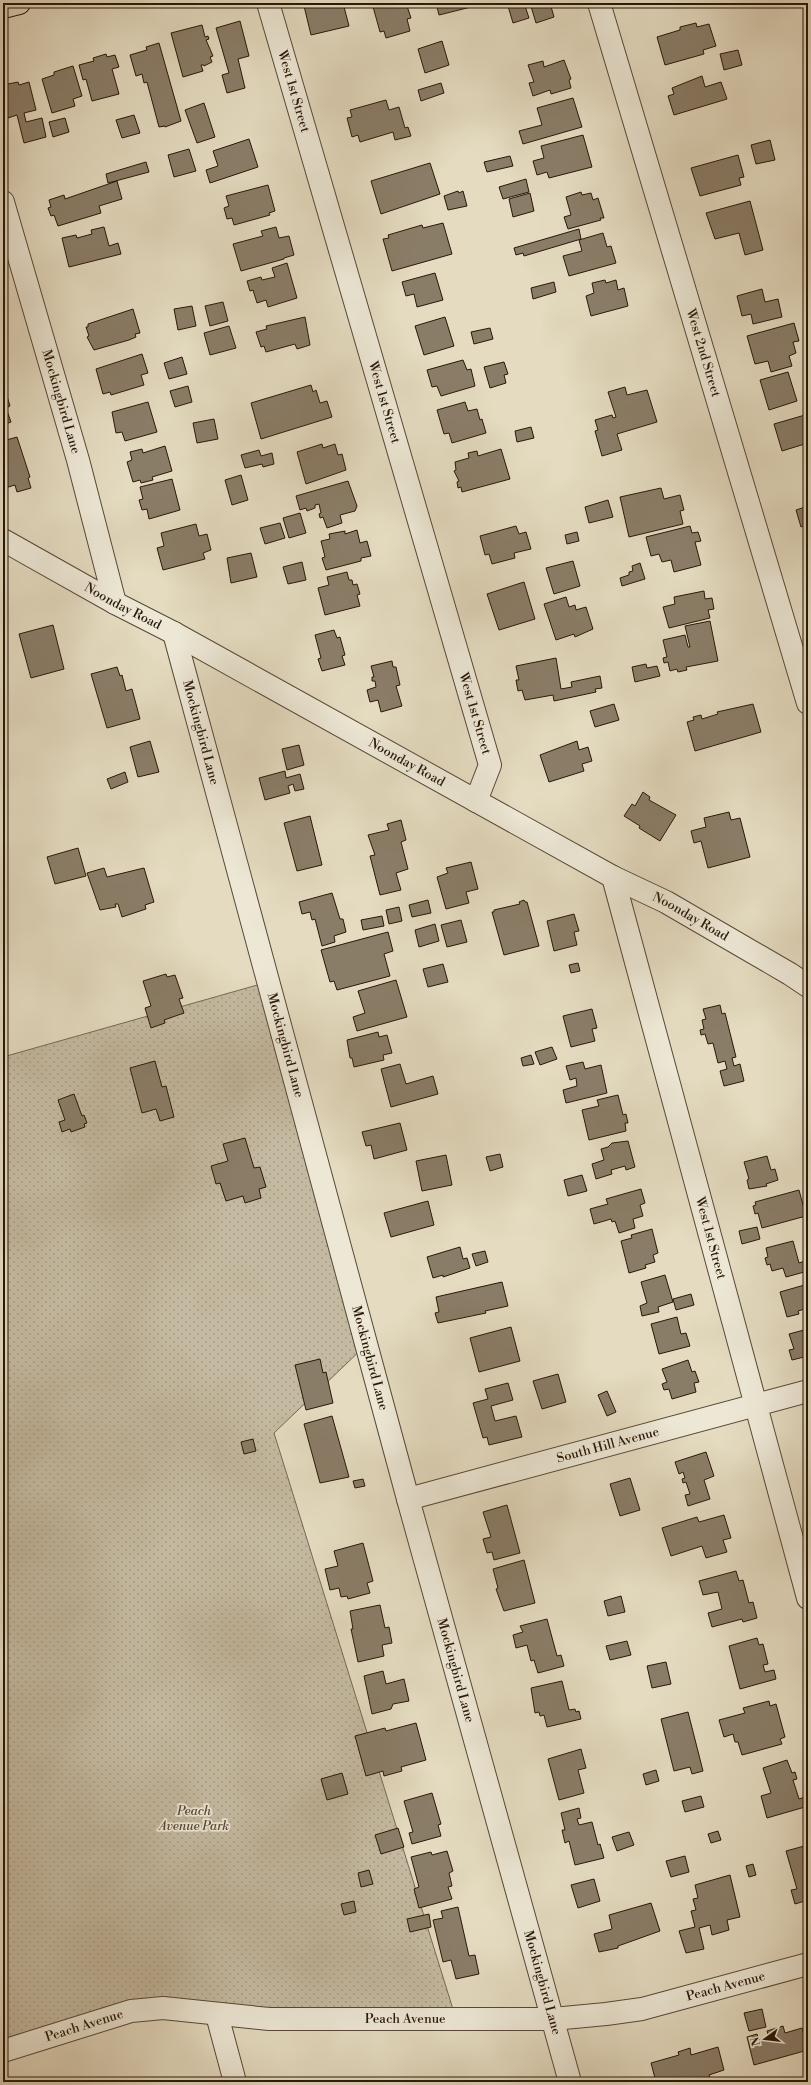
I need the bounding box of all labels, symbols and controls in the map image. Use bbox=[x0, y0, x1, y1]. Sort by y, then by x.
street label: West 1st Street bbox=[274, 47, 313, 135]
street label: West 2nd Street bbox=[682, 306, 724, 399]
street label: Mockingbird Lane bbox=[38, 348, 84, 456]
street label: West 1st Street bbox=[365, 359, 404, 446]
street label: Noonday Road bbox=[81, 579, 165, 634]
street label: West 1st Street bbox=[455, 670, 495, 757]
street label: Mockingbird Lane bbox=[179, 678, 223, 787]
street label: Noonday Road bbox=[366, 735, 448, 790]
street label: Noonday Road bbox=[650, 889, 732, 945]
street label: Mockingbird Lane bbox=[264, 991, 307, 1100]
street label: West 1st Street bbox=[692, 1194, 730, 1281]
street label: Mockingbird Lane bbox=[348, 1304, 392, 1413]
street label: South Hill Avenue bbox=[555, 1423, 661, 1467]
street label: Mockingbird Lane bbox=[434, 1616, 478, 1725]
park label: Peach Avenue Park bbox=[157, 1803, 229, 1834]
street label: Mockingbird Lane bbox=[520, 1929, 565, 2037]
street label: Peach Avenue bbox=[684, 1968, 767, 2005]
street label: Peach Avenue bbox=[43, 2006, 126, 2045]
street label: Peach Avenue bbox=[365, 2011, 446, 2027]
north arrow bbox=[745, 2019, 785, 2059]
text: N bbox=[748, 2035, 764, 2047]

